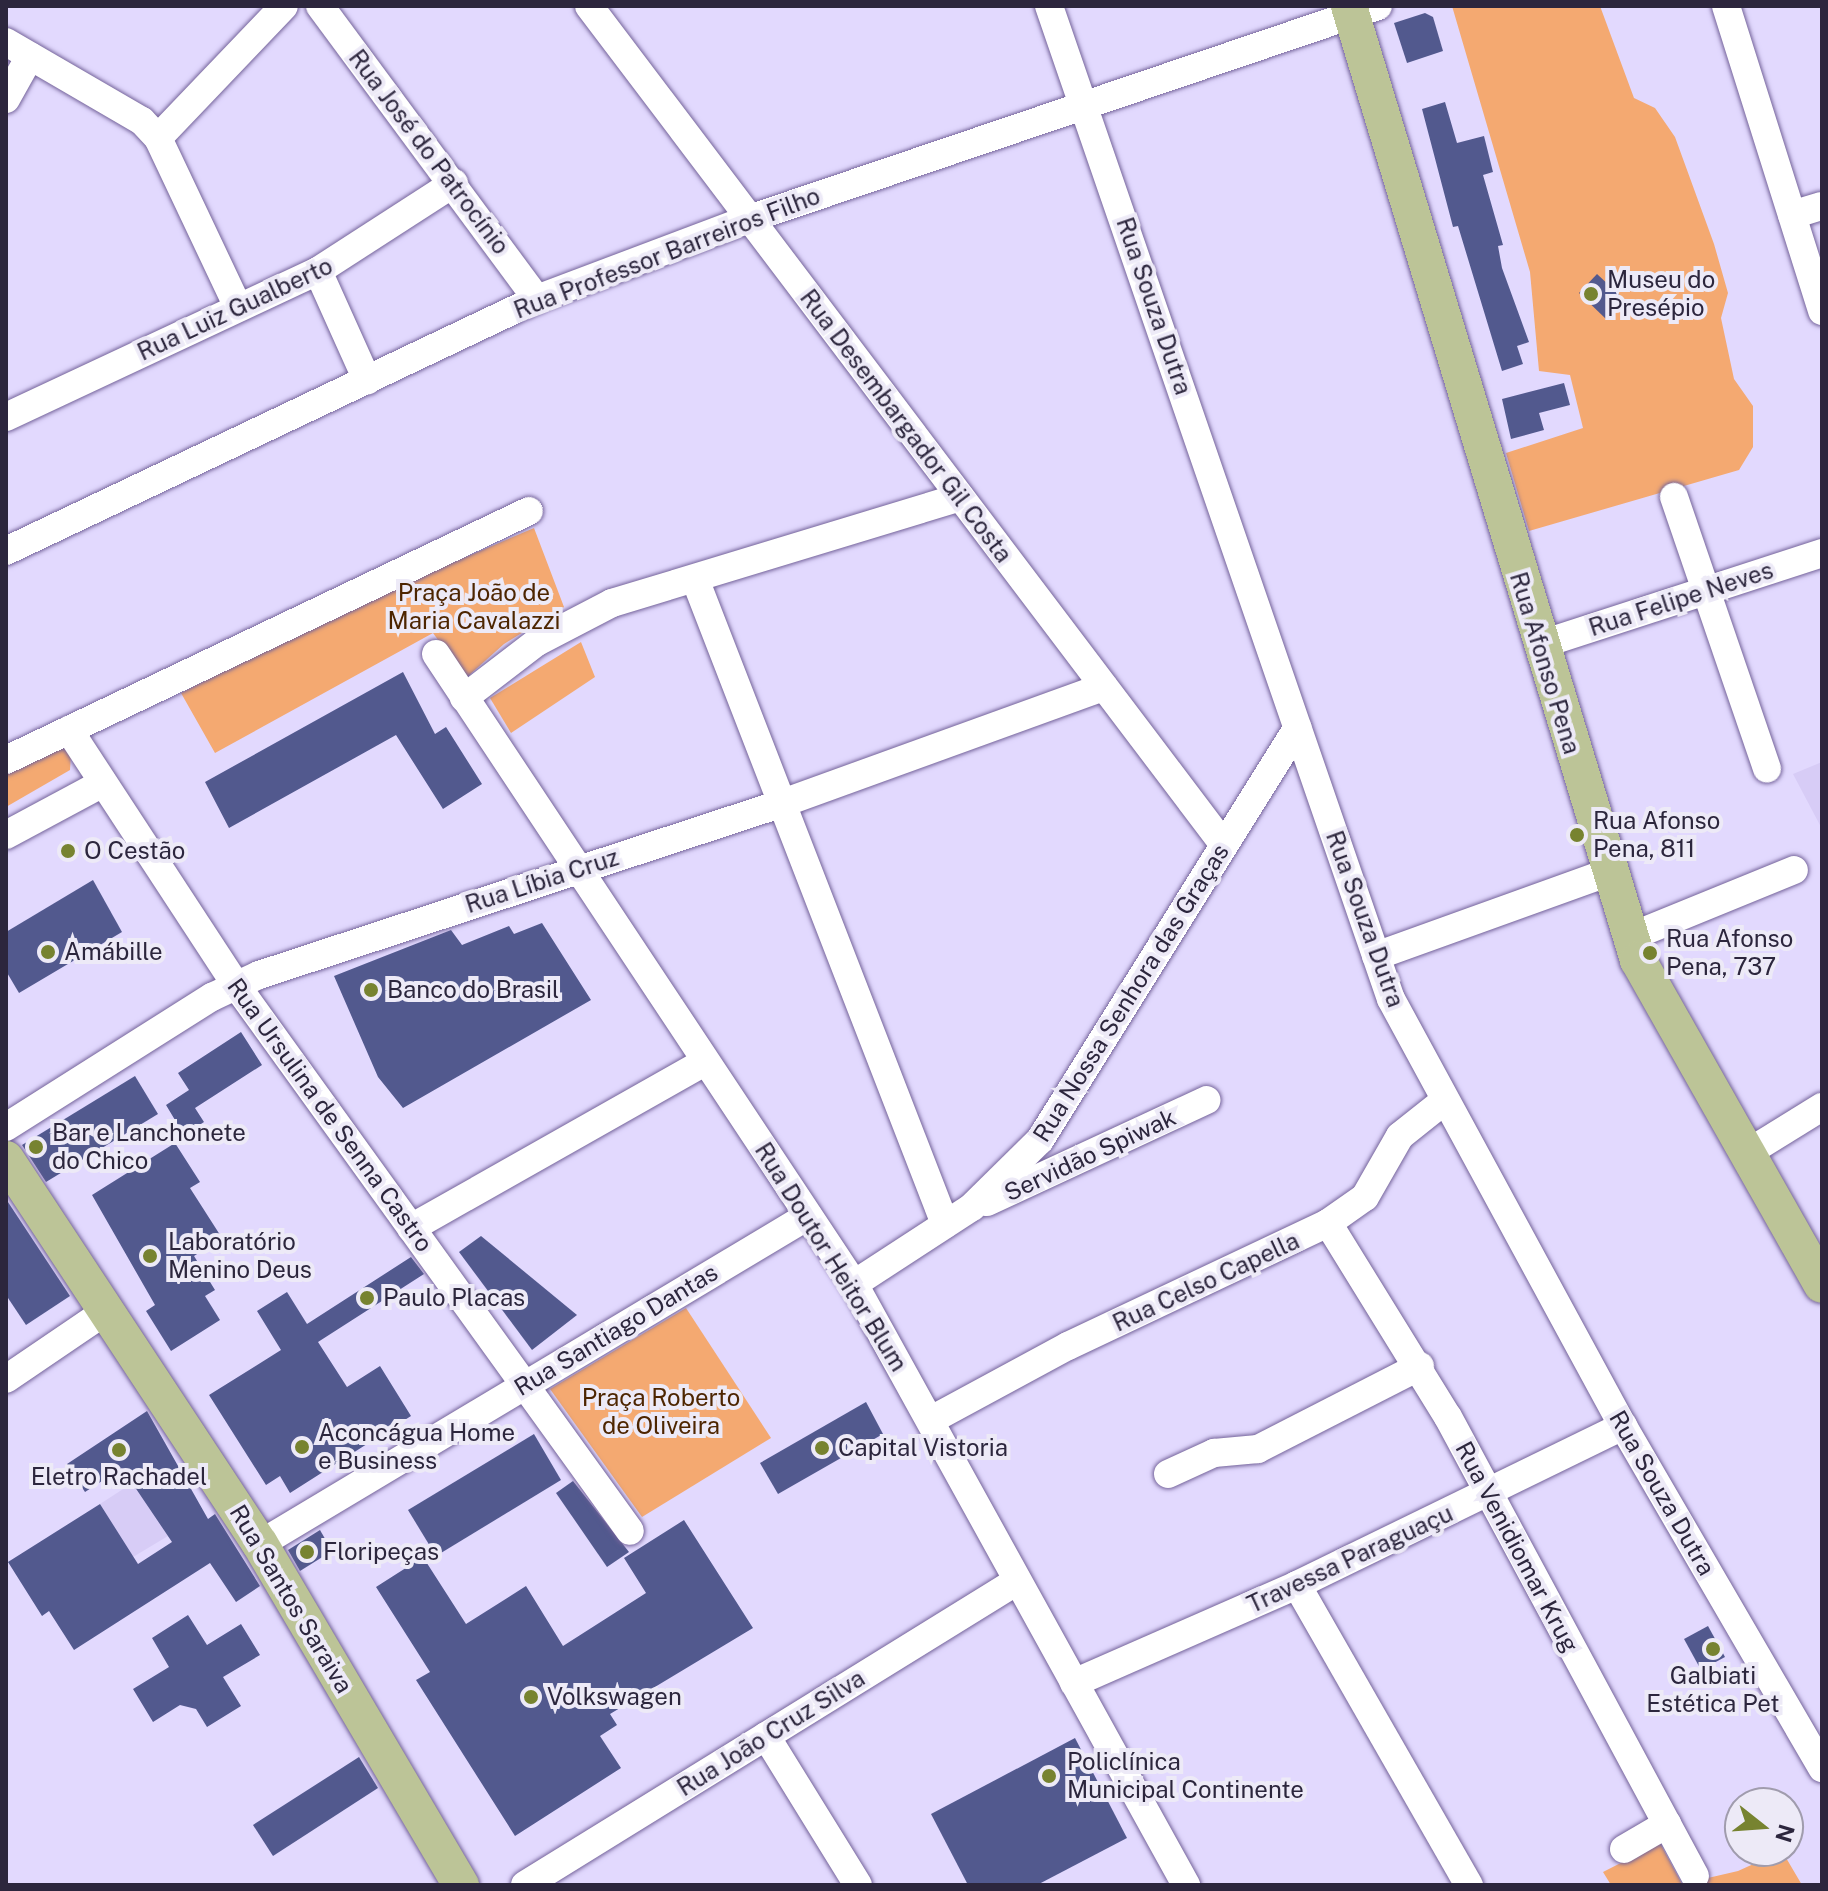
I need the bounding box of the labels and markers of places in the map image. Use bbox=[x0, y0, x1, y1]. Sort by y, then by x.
place label: Museu do Presépio bbox=[1607, 266, 1716, 322]
marker: Museu do Presépio bbox=[1582, 285, 1600, 303]
place label: Rua Afonso Pena, 811 bbox=[1593, 807, 1720, 863]
marker: Rua Afonso Pena, 811 bbox=[1568, 826, 1586, 844]
place label: O Cestão bbox=[84, 837, 185, 865]
marker: O Cestão bbox=[59, 842, 77, 860]
place label: Rua Afonso Pena, 737 bbox=[1666, 925, 1793, 981]
place label: Amábille bbox=[64, 938, 163, 966]
marker: Amábille bbox=[39, 943, 57, 961]
marker: Rua Afonso Pena, 737 bbox=[1641, 944, 1659, 962]
place label: Banco do Brasil bbox=[387, 976, 560, 1004]
marker: Banco do Brasil bbox=[362, 981, 380, 999]
place label: Bar e Lanchonete do Chico bbox=[52, 1119, 246, 1175]
marker: Bar e Lanchonete do Chico bbox=[27, 1138, 45, 1156]
place label: Laboratório Menino Deus bbox=[168, 1228, 312, 1284]
marker: Laboratório Menino Deus bbox=[139, 1245, 161, 1267]
place label: Paulo Placas bbox=[383, 1284, 525, 1312]
marker: Paulo Placas bbox=[358, 1289, 376, 1307]
place label: Aconcágua Home e Business bbox=[318, 1419, 515, 1475]
place label: Capital Vistoria bbox=[838, 1434, 1009, 1462]
marker: Aconcágua Home e Business bbox=[293, 1438, 311, 1456]
marker: Capital Vistoria bbox=[813, 1439, 831, 1457]
marker: Eletro Rachadel bbox=[110, 1441, 128, 1459]
place label: Eletro Rachadel bbox=[31, 1463, 207, 1491]
place label: Floripeças bbox=[323, 1538, 439, 1566]
marker: Floripeças bbox=[298, 1543, 316, 1561]
marker: Galbiati Estética Pet bbox=[1704, 1640, 1722, 1658]
place label: Galbiati Estética Pet bbox=[1646, 1662, 1780, 1718]
place label: Volkswagen bbox=[547, 1683, 682, 1711]
marker: Volkswagen bbox=[522, 1688, 540, 1706]
place label: Policlínica Municipal Continente bbox=[1067, 1748, 1304, 1804]
marker: Policlínica Municipal Continente bbox=[1038, 1765, 1060, 1787]

